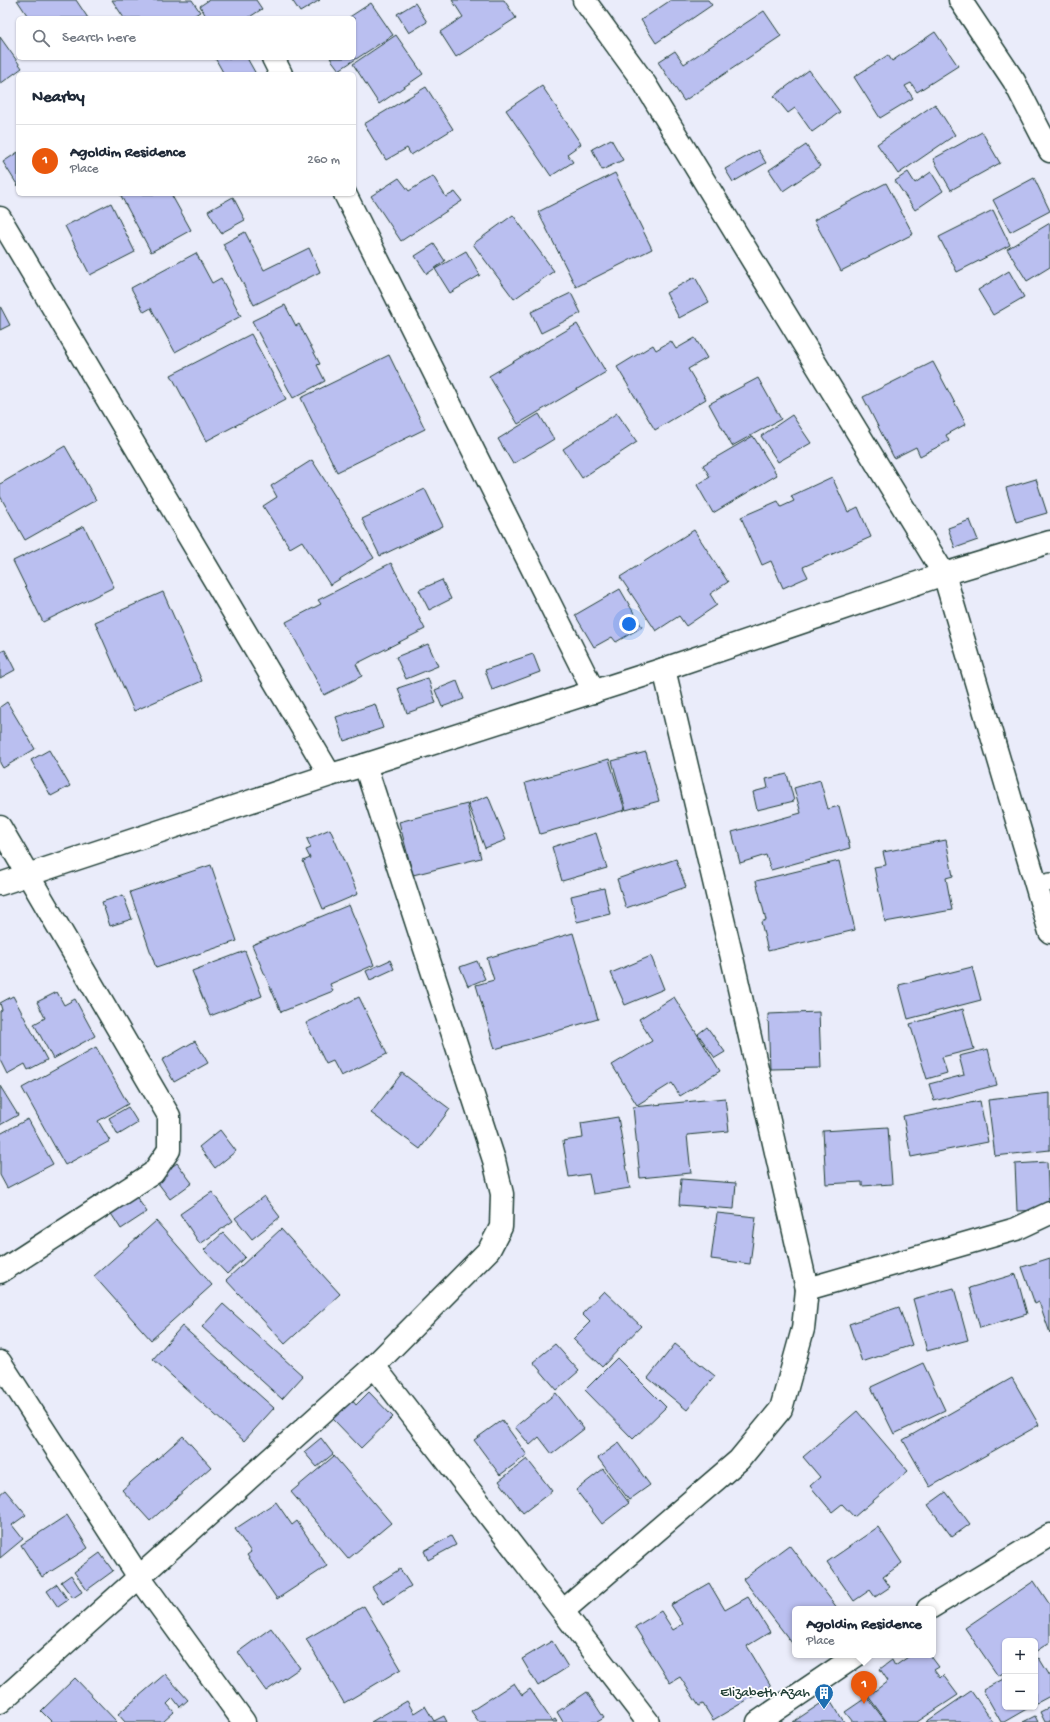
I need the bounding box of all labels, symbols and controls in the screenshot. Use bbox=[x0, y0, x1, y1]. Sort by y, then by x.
search box bbox=[16, 16, 356, 60]
icon: search bbox=[30, 27, 52, 49]
text: Search here bbox=[62, 29, 136, 47]
text: Nearby bbox=[32, 88, 85, 108]
text: Agoldim Residence bbox=[70, 144, 186, 162]
text: 1 bbox=[42, 153, 48, 168]
text: 260 m bbox=[307, 153, 340, 168]
text: Place bbox=[70, 162, 98, 177]
your location bbox=[619, 614, 639, 634]
popup bbox=[792, 1606, 936, 1658]
text: Agoldim Residence bbox=[806, 1616, 922, 1634]
text: Place bbox=[806, 1634, 835, 1649]
map controls bbox=[1002, 1638, 1038, 1710]
button: + bbox=[1002, 1638, 1038, 1674]
pin: 1 bbox=[851, 1671, 877, 1704]
button: − bbox=[1002, 1674, 1038, 1710]
building icon: Elizabeth Azah bbox=[813, 1682, 835, 1710]
place label: Elizabeth Azah bbox=[720, 1685, 810, 1702]

